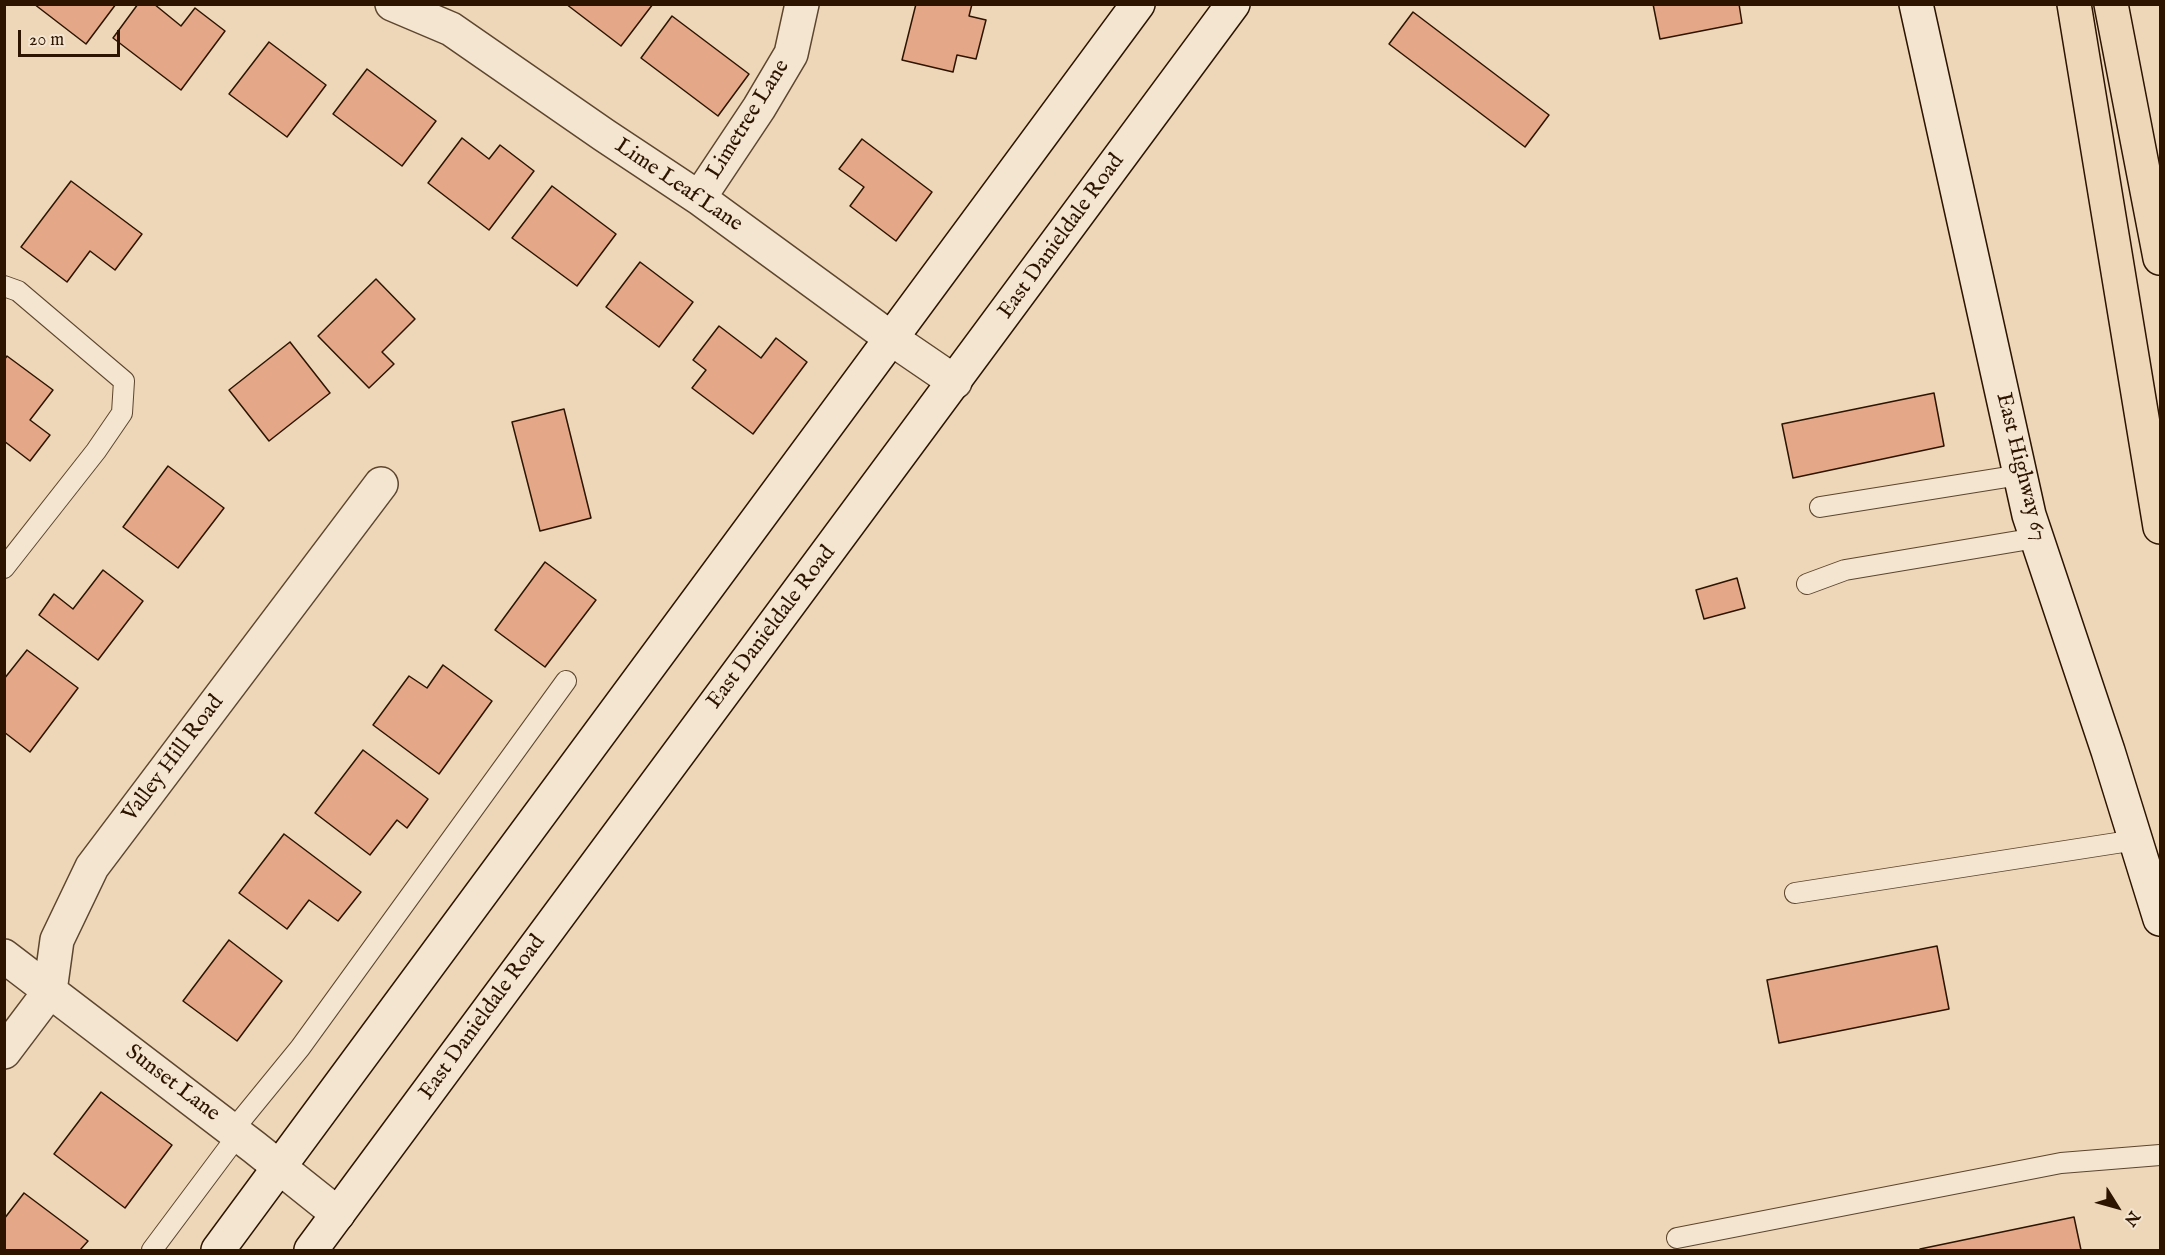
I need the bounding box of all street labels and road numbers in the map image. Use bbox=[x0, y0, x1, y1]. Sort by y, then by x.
street label: Limetree Lane bbox=[702, 55, 796, 185]
street label: Lime Leaf Lane bbox=[609, 134, 747, 238]
street label: East Danieldale Road bbox=[993, 149, 1131, 325]
street label: East Highway 67 bbox=[1989, 390, 2051, 544]
street label: East Danieldale Road bbox=[702, 541, 842, 715]
street label: Valley Hill Road bbox=[118, 691, 230, 827]
street label: East Danieldale Road bbox=[414, 930, 552, 1106]
street label: Sunset Lane bbox=[120, 1040, 224, 1128]

